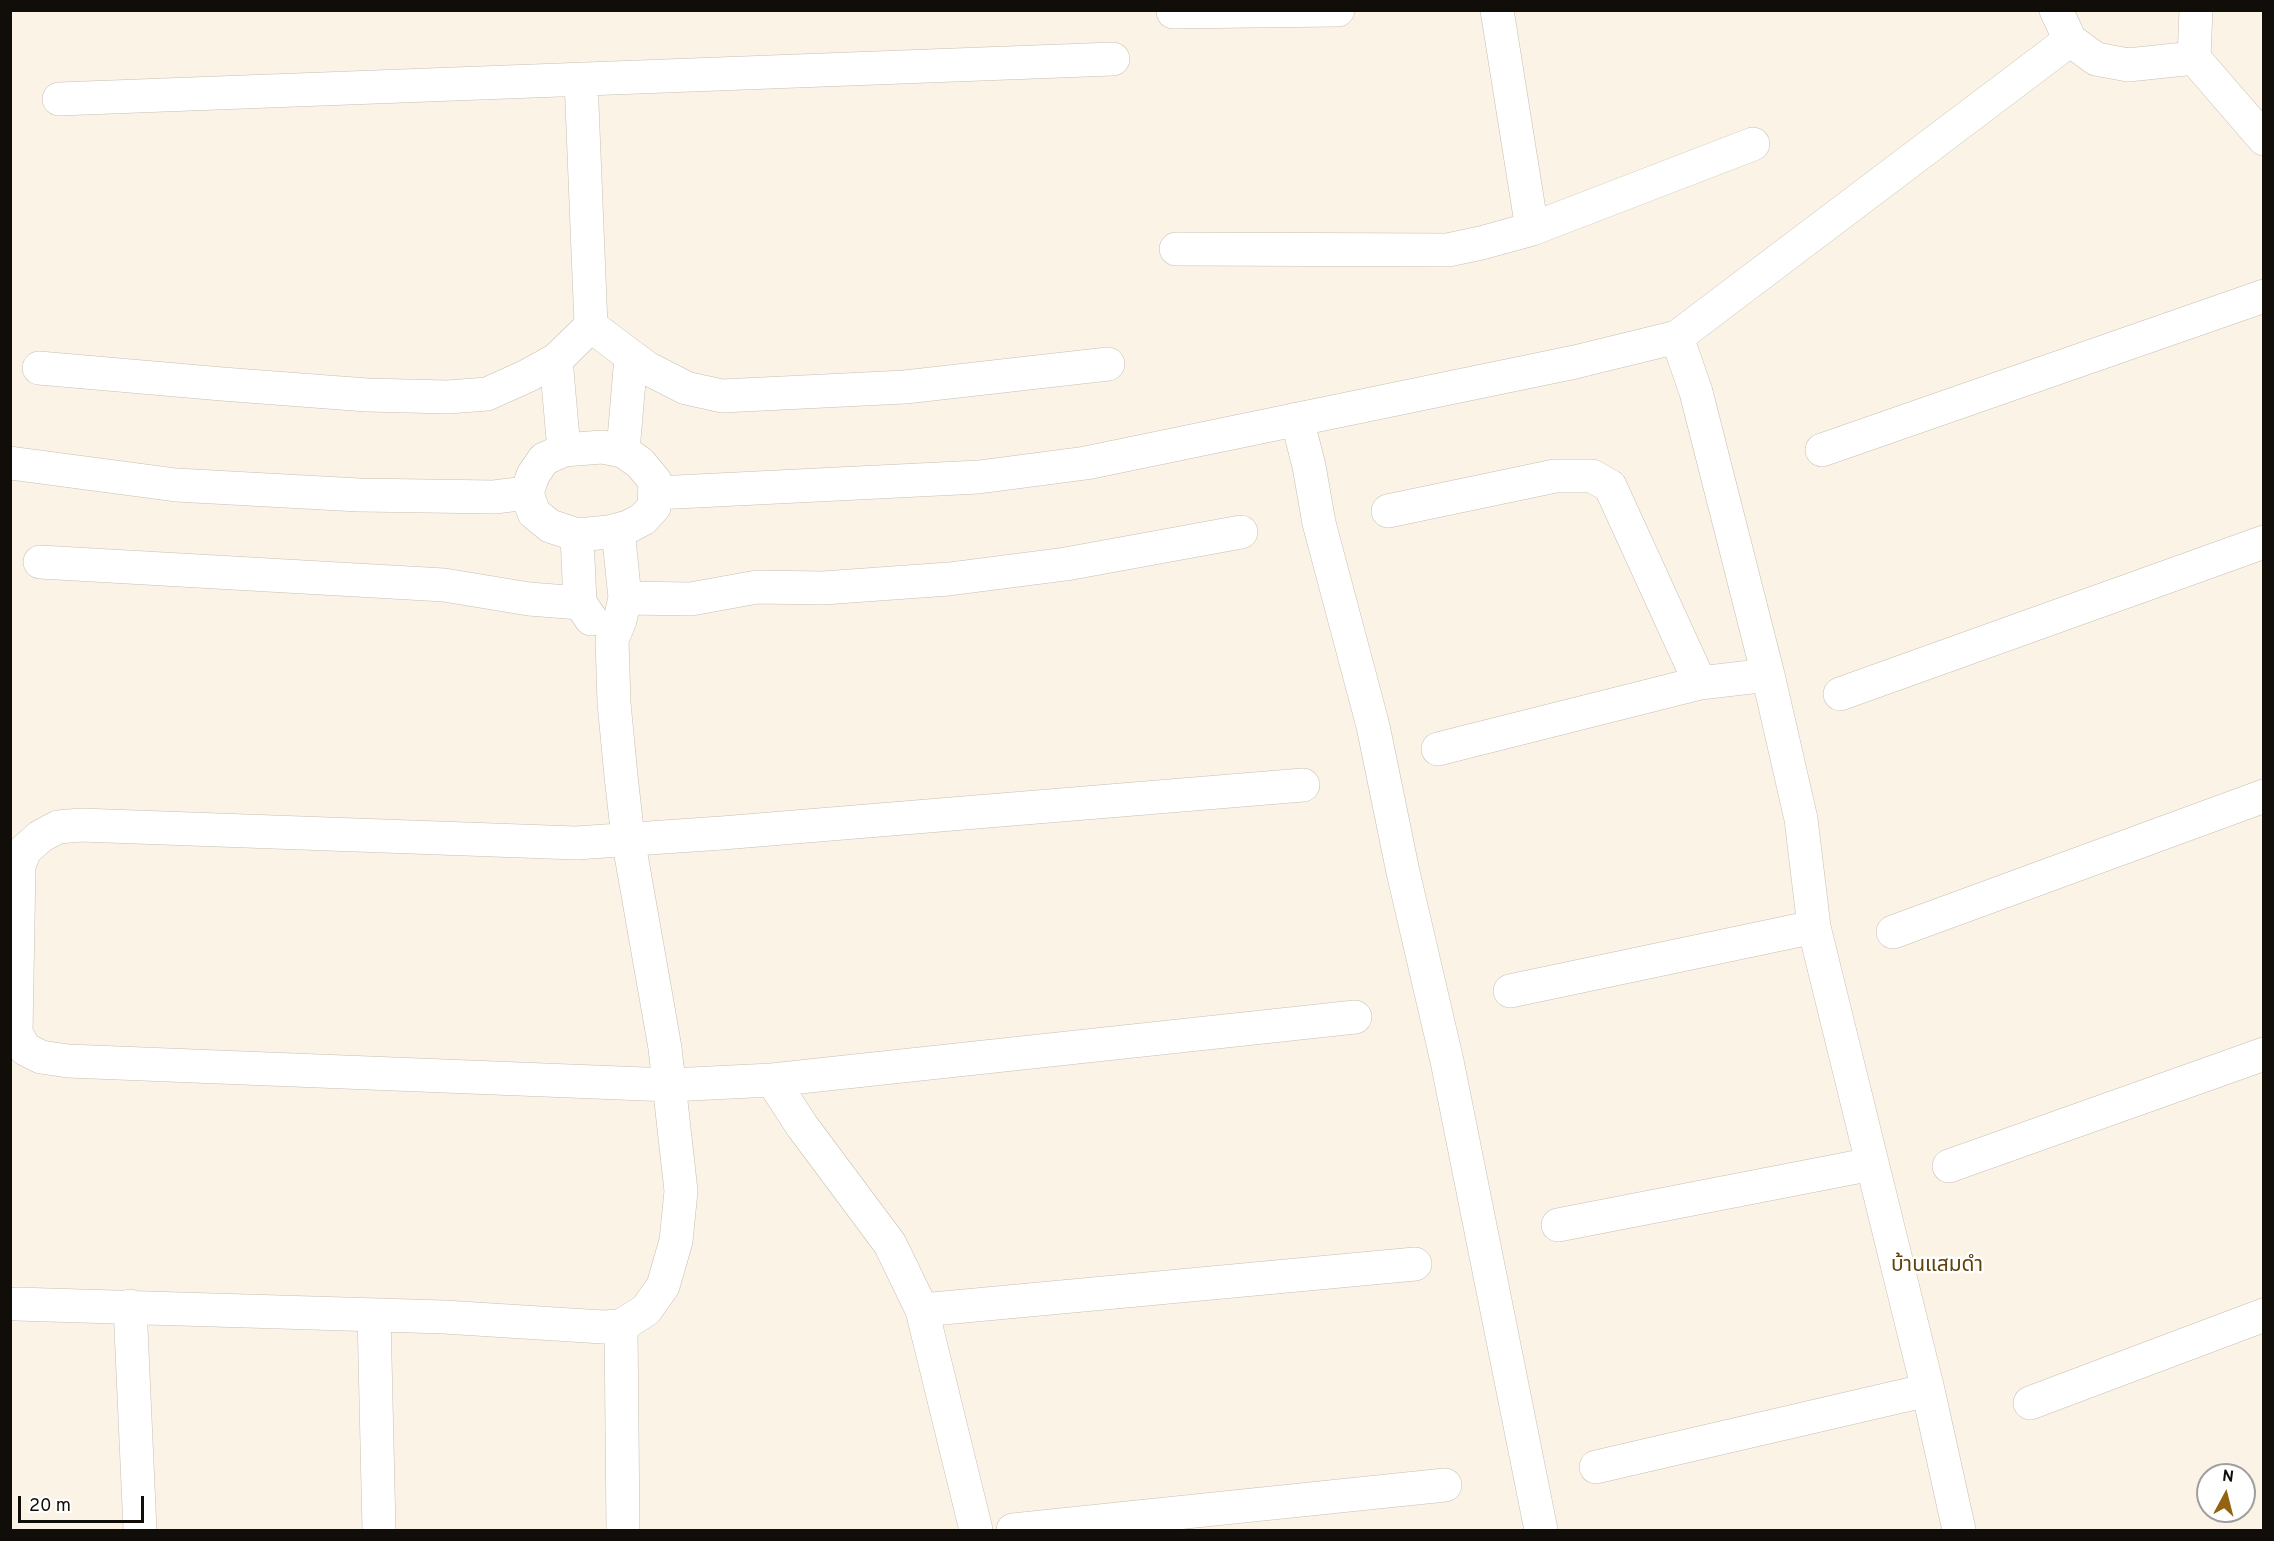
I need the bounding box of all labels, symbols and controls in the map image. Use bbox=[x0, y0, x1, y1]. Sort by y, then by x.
district label: บ้านแสมดำ bbox=[1891, 1254, 1983, 1280]
north arrow bbox=[2196, 1463, 2256, 1523]
text: N bbox=[2221, 1466, 2235, 1488]
scale bar bbox=[21, 1484, 147, 1522]
text: 20 m bbox=[29, 1495, 71, 1518]

